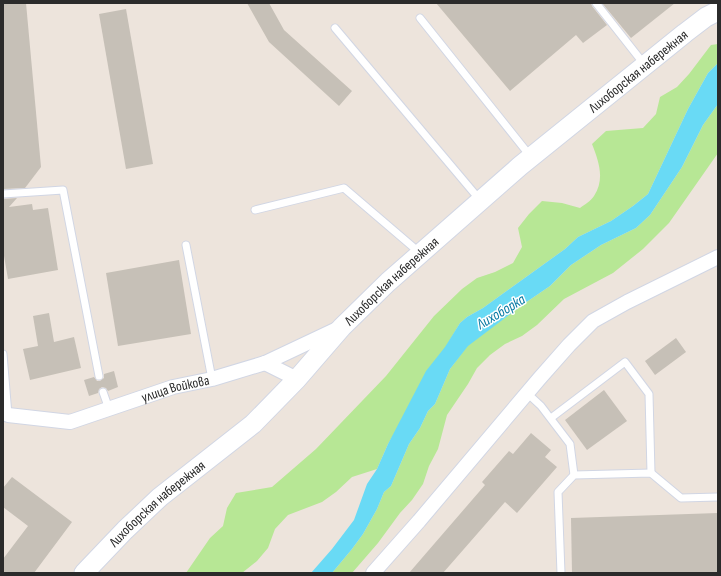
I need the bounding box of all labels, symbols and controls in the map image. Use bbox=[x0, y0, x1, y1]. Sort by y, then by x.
street label: Лихоборская набережная bbox=[584, 26, 691, 117]
street label: Лихоборская набережная bbox=[340, 233, 442, 329]
water label: Лихоборка bbox=[472, 290, 529, 334]
street label: улица Войкова bbox=[139, 371, 211, 406]
street label: Лихоборская набережная bbox=[105, 457, 208, 551]

